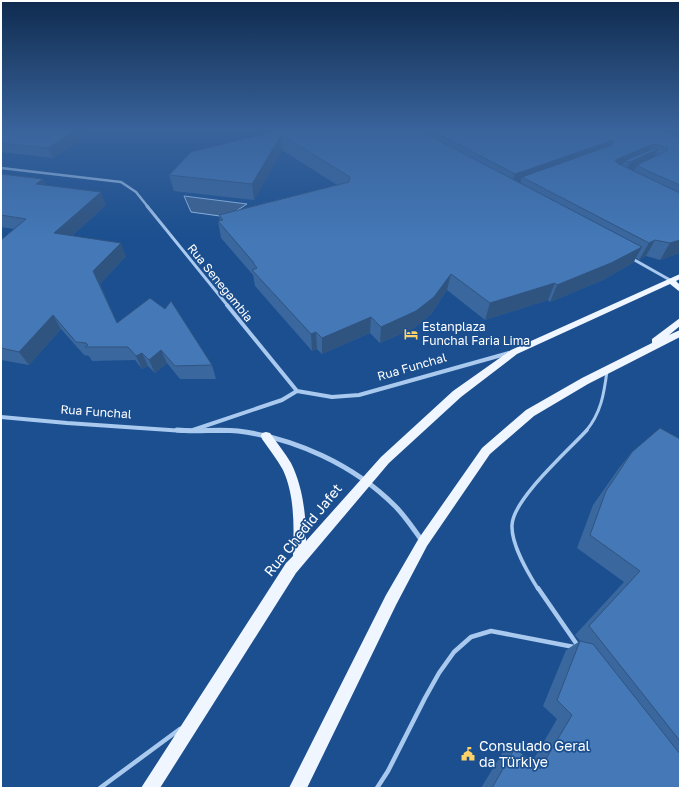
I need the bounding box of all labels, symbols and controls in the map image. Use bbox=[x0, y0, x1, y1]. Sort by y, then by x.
street label: Rua Senegambia bbox=[184, 241, 256, 325]
place label: Estanplaza Funchal Faria Lima bbox=[422, 319, 530, 348]
hotel icon: Estanplaza Funchal Faria Lima bbox=[403, 326, 419, 342]
street label: Rua Funchal bbox=[376, 349, 448, 384]
street label: Rua Funchal bbox=[60, 402, 132, 421]
street label: Rua Chedid Jafet bbox=[260, 480, 345, 579]
place label: Consulado Geral da Türkiye bbox=[479, 737, 590, 770]
public building icon: Consulado Geral da Türkiye bbox=[460, 746, 476, 762]

